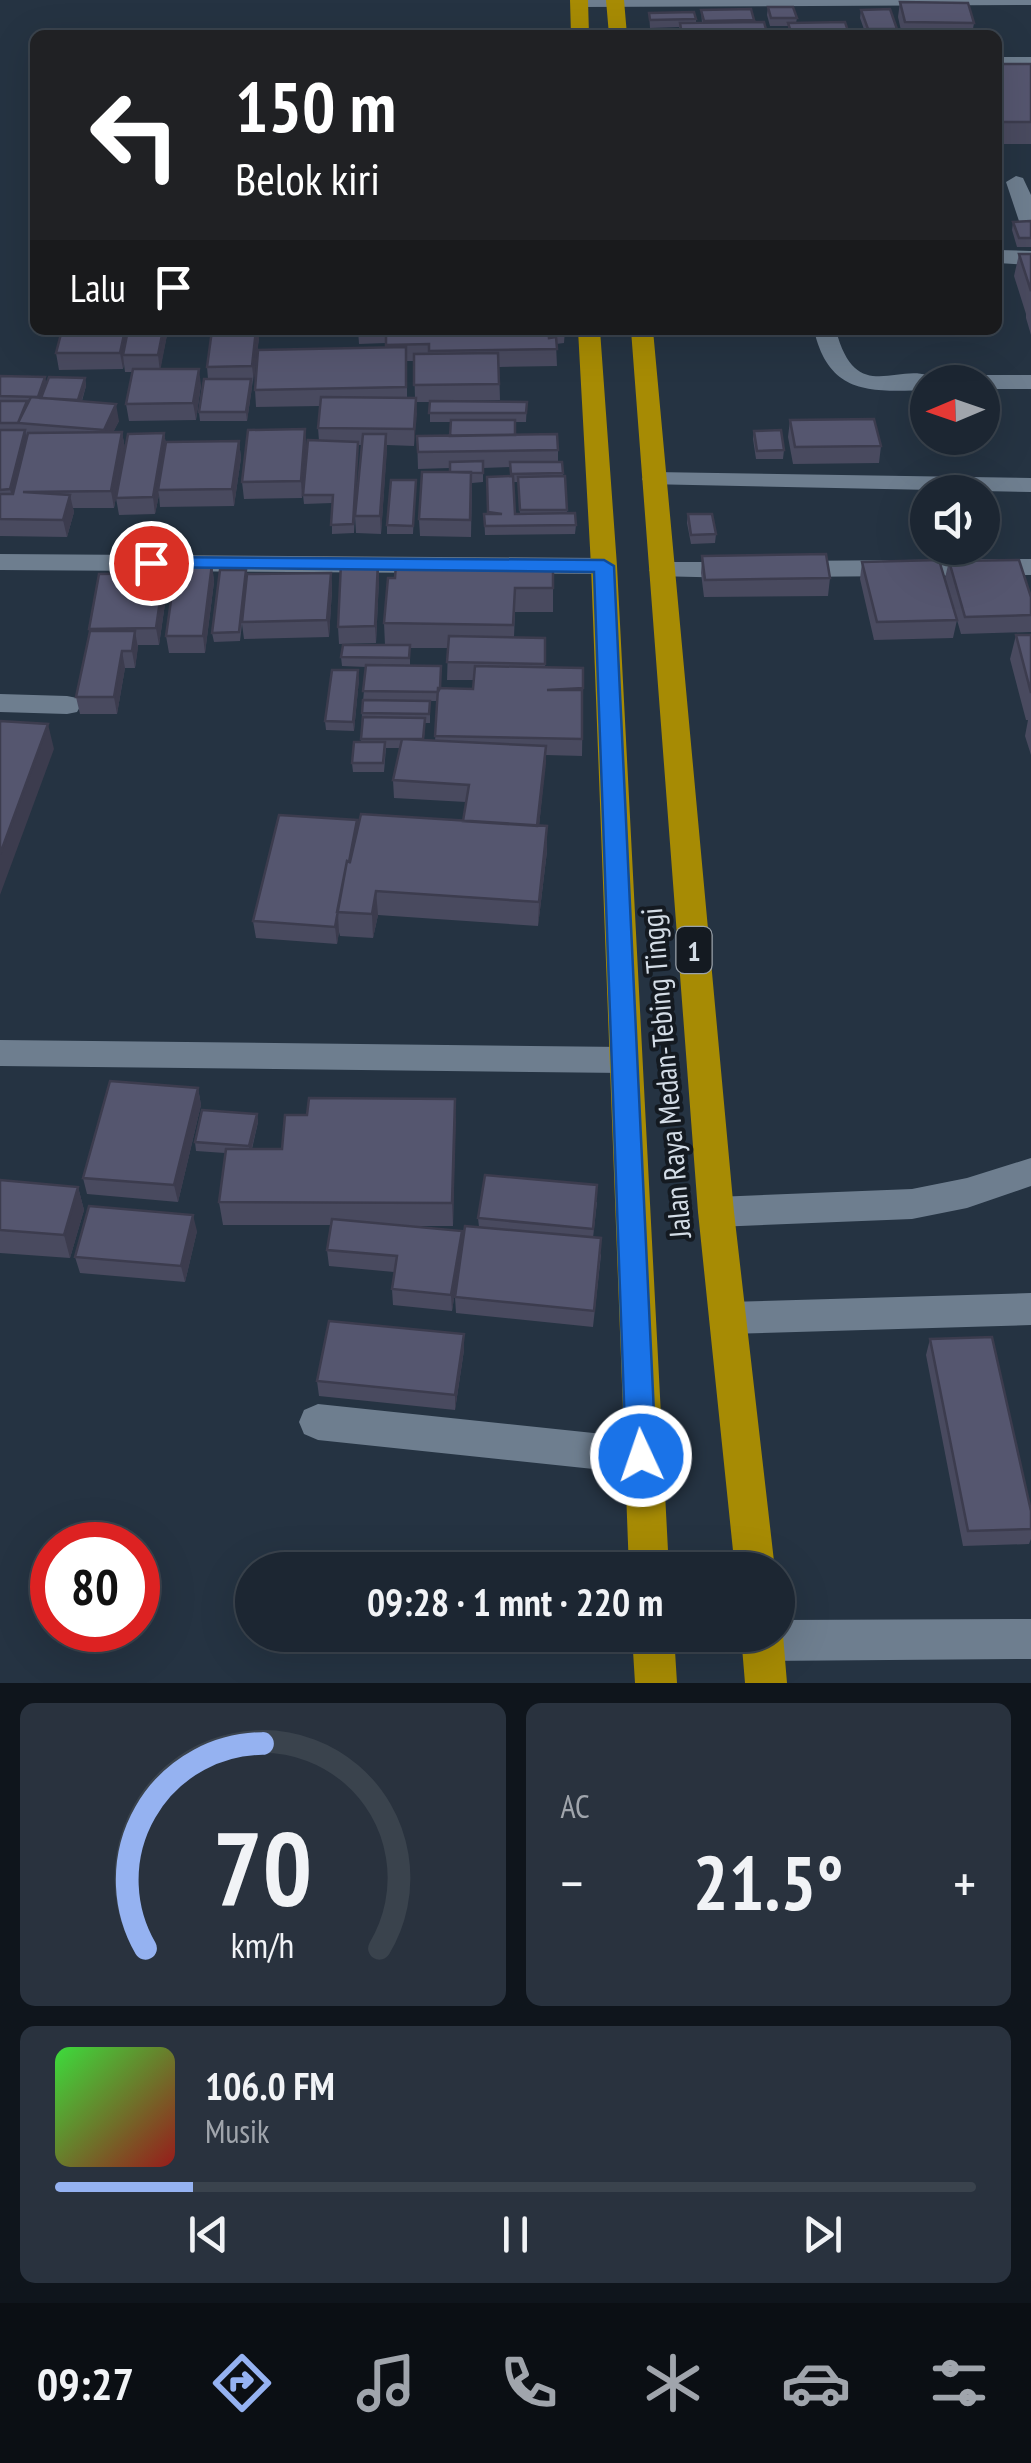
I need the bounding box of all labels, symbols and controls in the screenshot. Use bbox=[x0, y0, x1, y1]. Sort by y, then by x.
text: 150 m bbox=[235, 61, 396, 151]
icon: left bbox=[70, 70, 200, 200]
text: Belok kiri bbox=[235, 149, 380, 207]
icon: arrive bbox=[146, 260, 201, 315]
text: Lalu bbox=[70, 263, 126, 312]
north arrow bbox=[910, 365, 1000, 455]
map controls bbox=[910, 365, 1000, 565]
button: sound bbox=[910, 475, 1000, 565]
pin bbox=[109, 521, 194, 606]
icon: arrive bbox=[124, 536, 179, 591]
street label: Jalan Raya Medan-Tebing Tinggi bbox=[631, 906, 699, 1241]
road number: 1 bbox=[676, 927, 712, 973]
position arrow bbox=[589, 1404, 693, 1508]
speed limit sign: 80 bbox=[30, 1522, 160, 1652]
text: 09:28 · 1 mnt · 220 m bbox=[367, 1577, 663, 1626]
text: AC bbox=[561, 1785, 590, 1827]
text: 70 bbox=[213, 1800, 312, 1935]
text: 21.5° bbox=[693, 1834, 844, 1931]
text: − bbox=[561, 1847, 583, 1918]
text: + bbox=[953, 1847, 976, 1918]
text: km/h bbox=[231, 1922, 294, 1968]
text: 106.0 FM bbox=[205, 2061, 335, 2110]
text: Musik bbox=[205, 2110, 269, 2152]
icon: previous bbox=[181, 2207, 236, 2262]
icon: pause bbox=[488, 2207, 543, 2262]
icon: next bbox=[795, 2207, 850, 2262]
icon: directions bbox=[207, 2348, 277, 2418]
icon: music bbox=[351, 2348, 421, 2418]
icon: phone bbox=[494, 2348, 564, 2418]
icon: climate bbox=[638, 2348, 708, 2418]
icon: car bbox=[781, 2348, 851, 2418]
icon: filters bbox=[924, 2348, 994, 2418]
text: 09:27 bbox=[37, 2354, 134, 2412]

